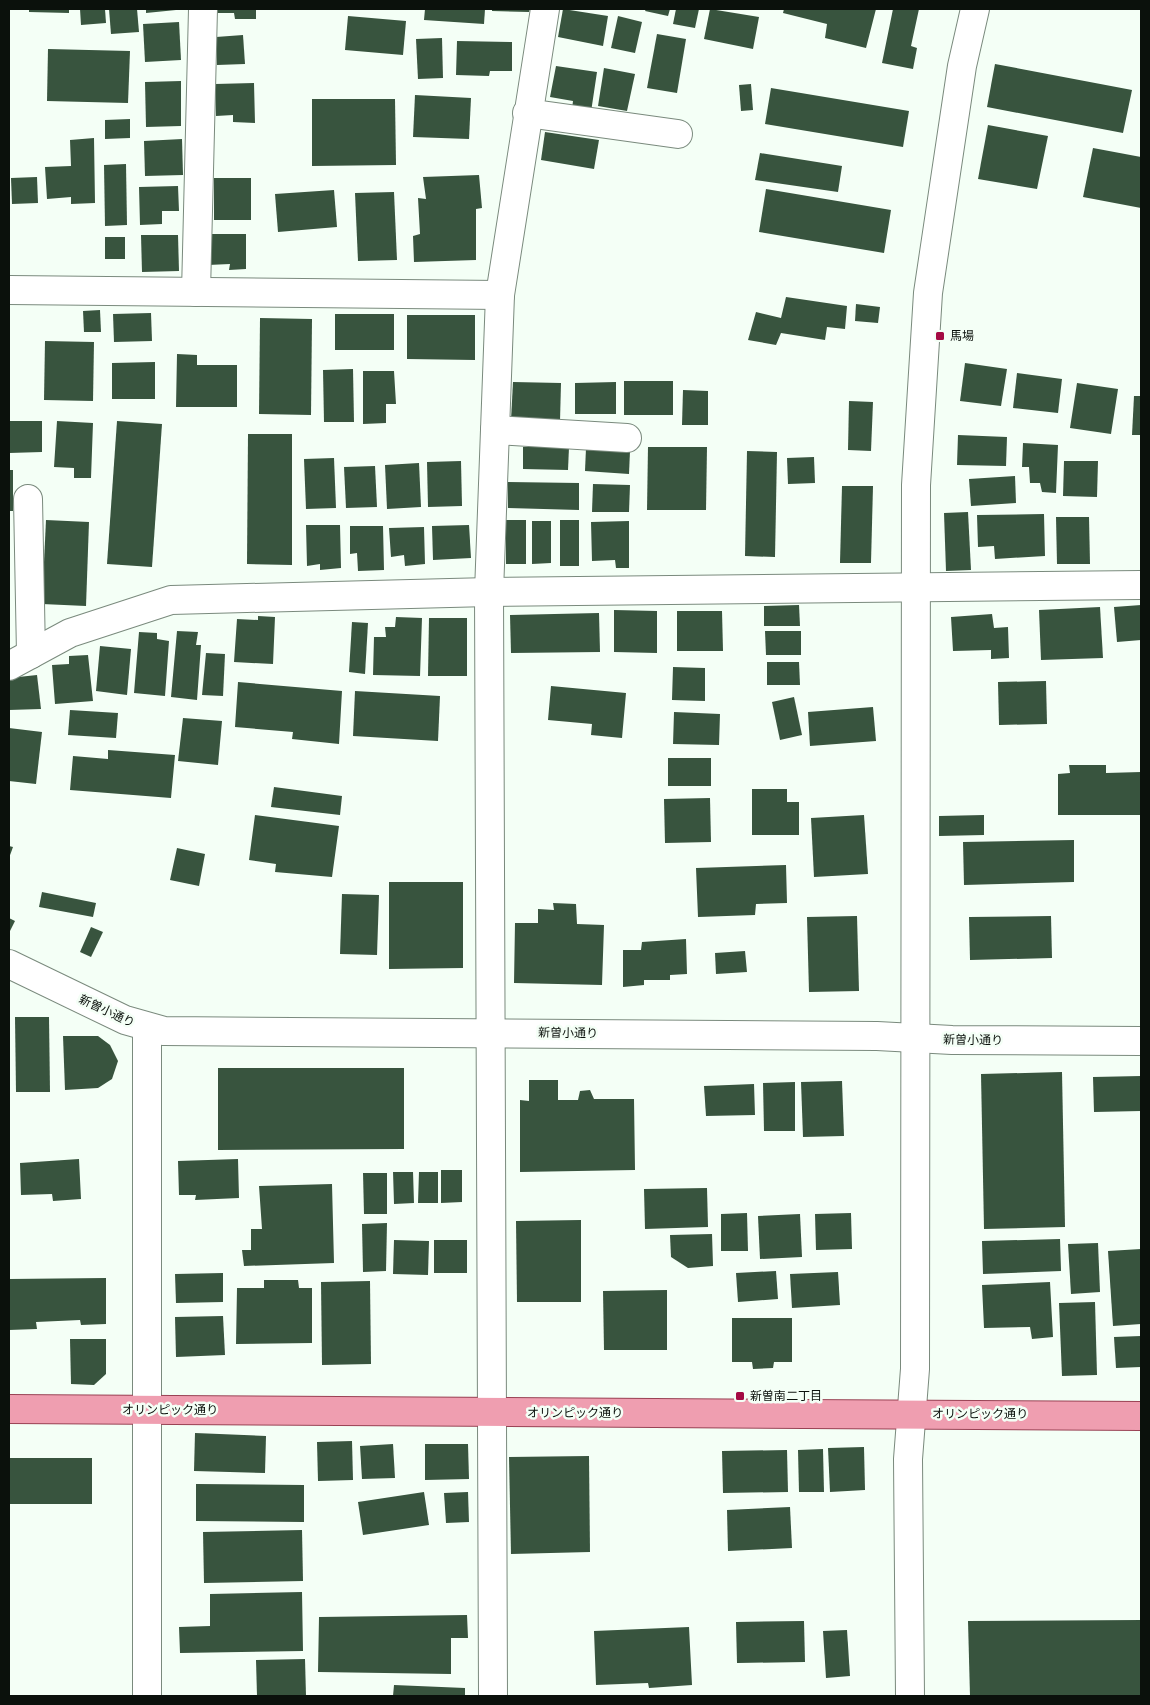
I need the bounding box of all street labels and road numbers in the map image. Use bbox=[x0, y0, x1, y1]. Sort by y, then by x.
street label: 新曽小通り bbox=[76, 991, 138, 1031]
street label: 新曽小通り bbox=[538, 1024, 598, 1042]
street label: 新曽小通り bbox=[943, 1031, 1003, 1049]
street label: オリンピック通り bbox=[122, 1402, 218, 1418]
street label: オリンピック通り bbox=[527, 1405, 623, 1421]
street label: オリンピック通り bbox=[932, 1406, 1028, 1422]

